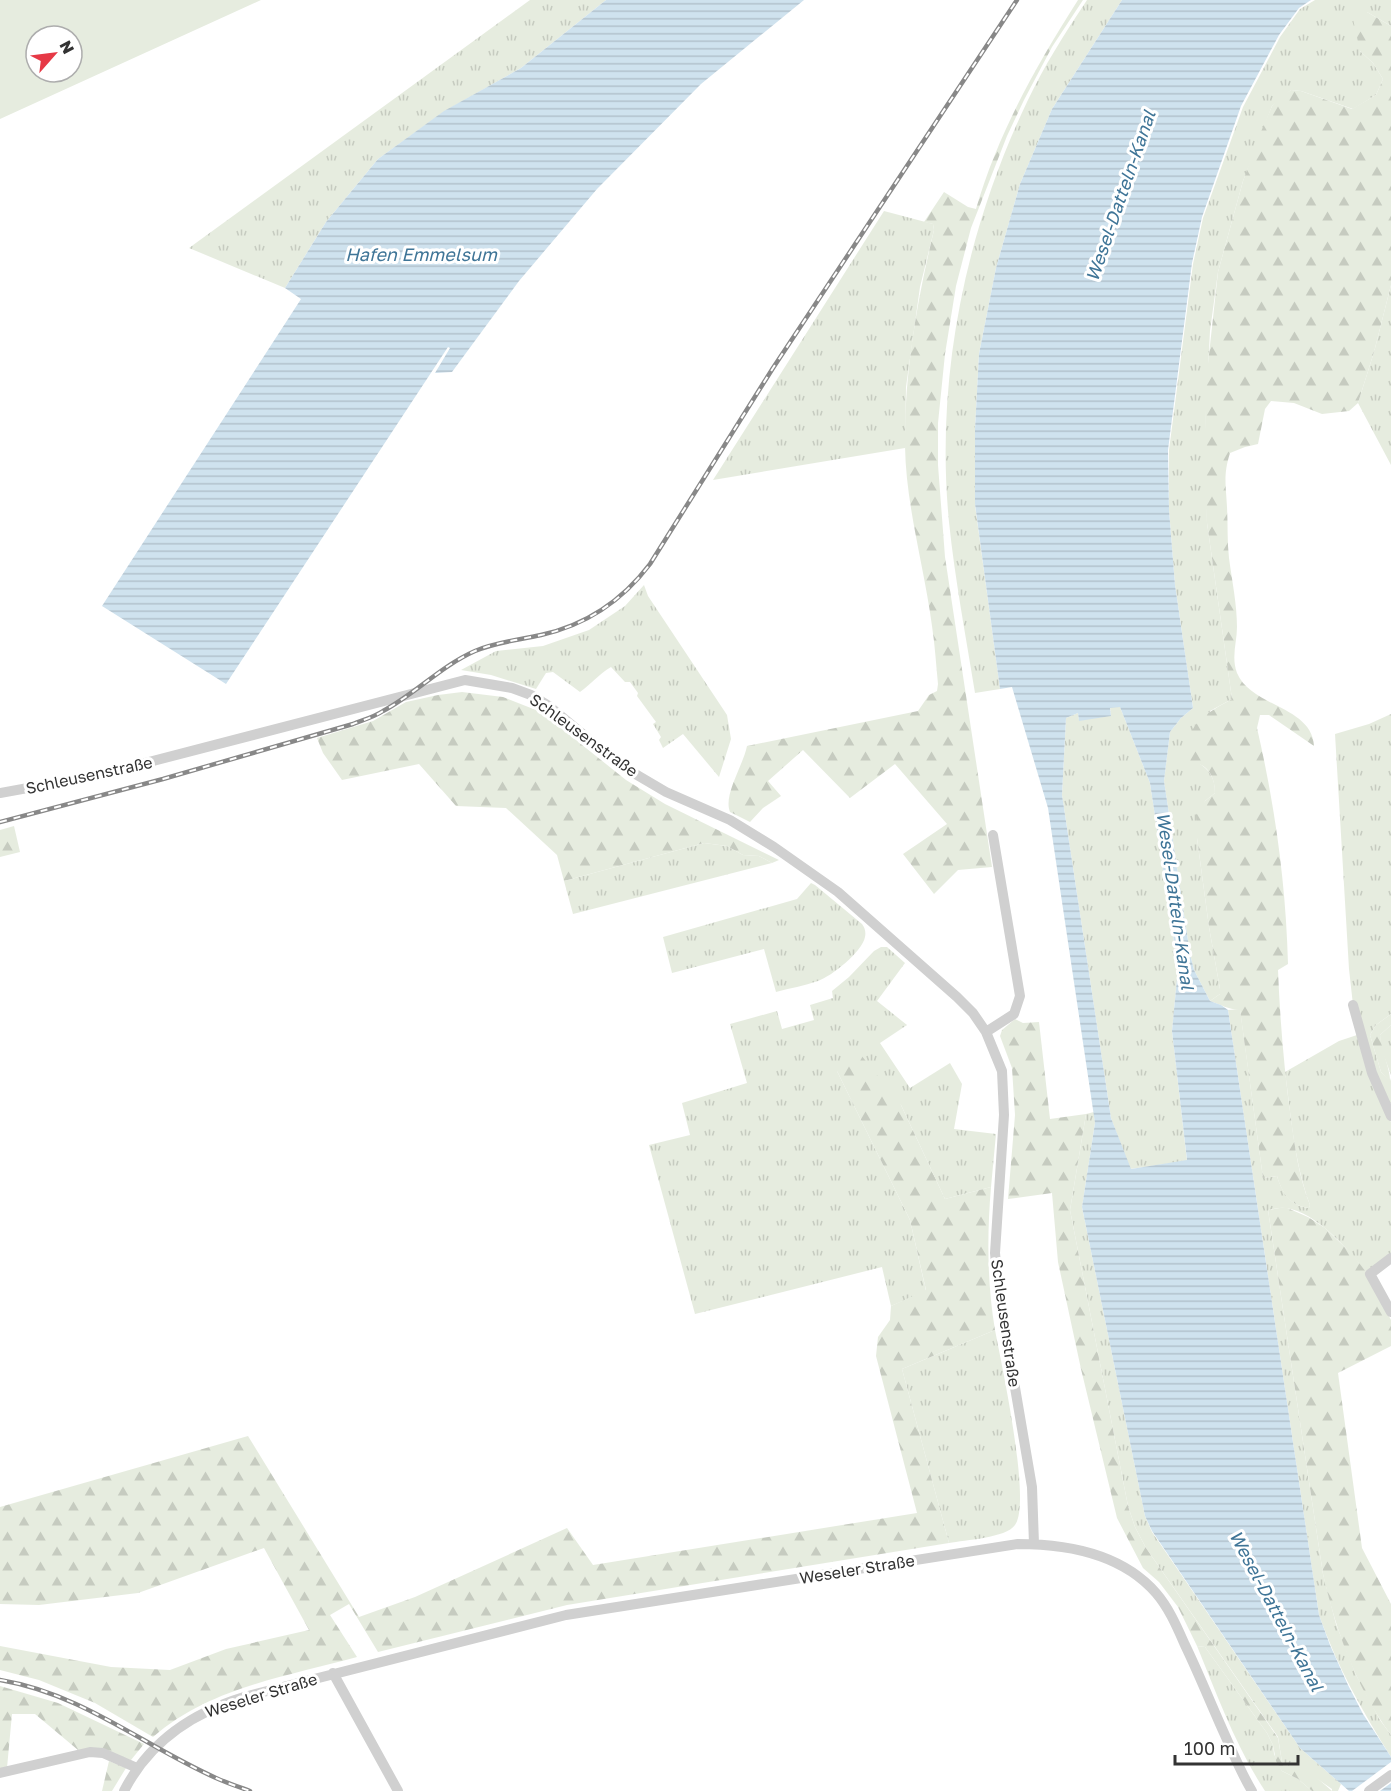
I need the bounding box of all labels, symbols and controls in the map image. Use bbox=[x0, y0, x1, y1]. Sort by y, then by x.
north arrow bbox=[24, 24, 84, 84]
text: N bbox=[56, 37, 79, 57]
water label: Wesel-Datteln-Kanal bbox=[1080, 106, 1160, 284]
water label: Hafen Emmelsum bbox=[345, 243, 498, 265]
street label: Schleusenstraße bbox=[526, 689, 642, 781]
street label: Schleusenstraße bbox=[24, 752, 154, 798]
water label: Wesel-Datteln-Kanal bbox=[1153, 811, 1200, 992]
street label: Schleusenstraße bbox=[987, 1258, 1025, 1388]
water label: Wesel-Datteln-Kanal bbox=[1225, 1526, 1329, 1696]
street label: Weseler Straße bbox=[798, 1550, 916, 1588]
street label: Weseler Straße bbox=[202, 1668, 320, 1722]
scale bar bbox=[1175, 1728, 1298, 1766]
text: 100 m bbox=[1184, 1737, 1235, 1759]

